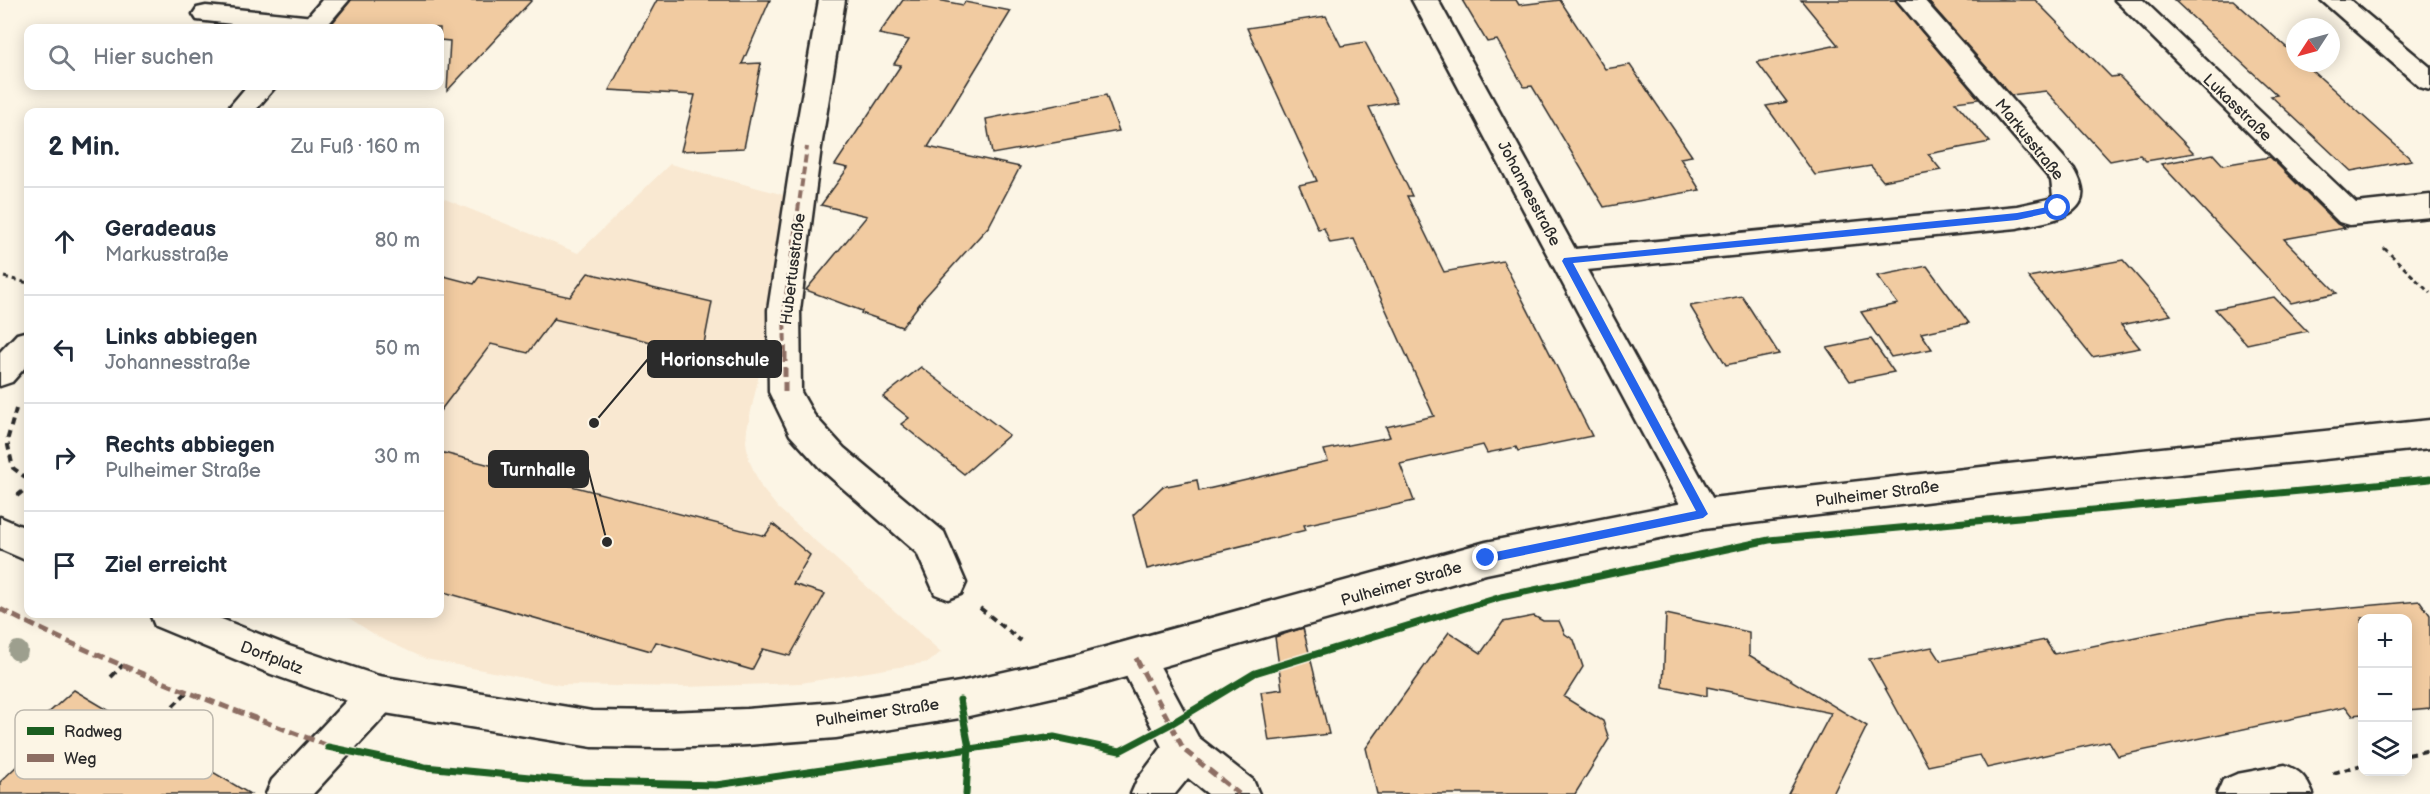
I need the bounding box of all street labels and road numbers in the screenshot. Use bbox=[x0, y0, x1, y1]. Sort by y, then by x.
street label: Lukasstraße bbox=[2199, 71, 2276, 146]
street label: Markusstraße bbox=[1990, 96, 2068, 185]
street label: Johannesstraße bbox=[1493, 138, 1565, 250]
street label: Hubertusstraße bbox=[777, 212, 810, 326]
street label: Pulheimer Straße bbox=[1814, 477, 1941, 512]
street label: Pulheimer Straße bbox=[1339, 558, 1464, 611]
street label: Dorfplatz bbox=[237, 638, 306, 679]
street label: Pulheimer Straße bbox=[814, 695, 941, 732]

